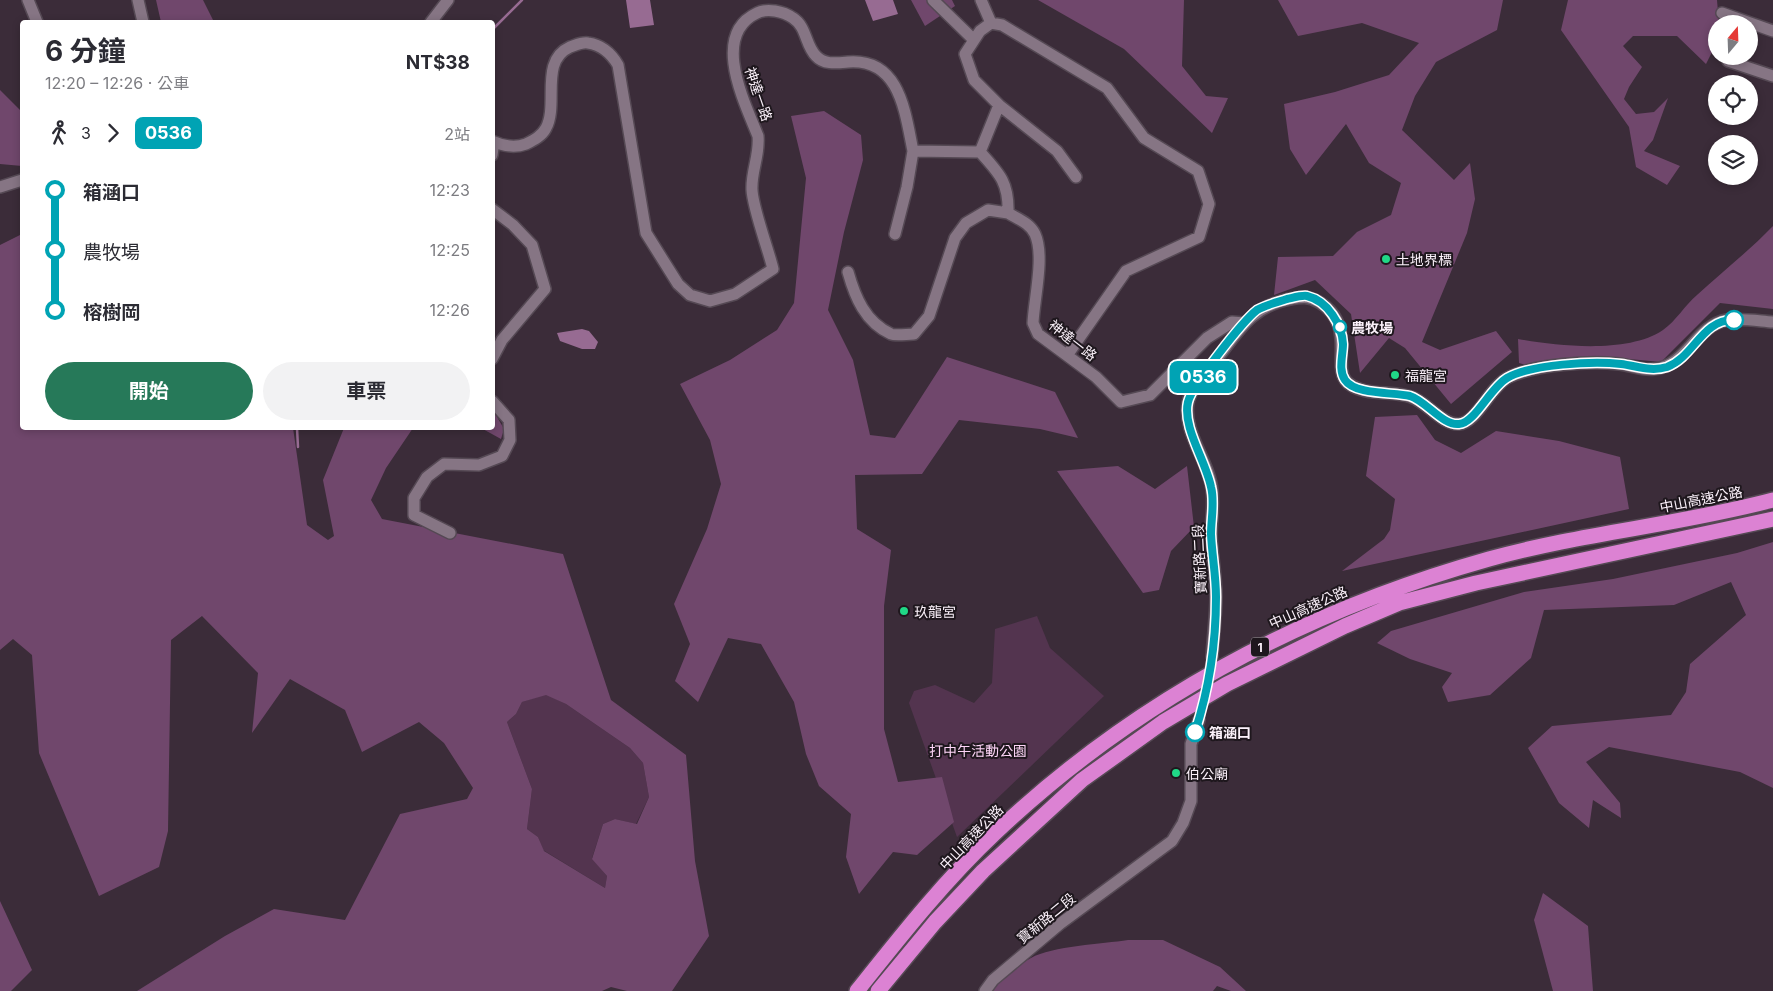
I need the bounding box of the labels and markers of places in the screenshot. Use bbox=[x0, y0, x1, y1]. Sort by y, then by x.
place label: 土地界標 bbox=[1396, 251, 1452, 268]
marker: 土地界標 bbox=[1380, 253, 1392, 265]
unlabelled marker bbox=[1724, 310, 1744, 330]
place label: 農牧場 bbox=[1351, 319, 1393, 336]
marker: 農牧場 bbox=[1333, 320, 1347, 334]
place label: 福龍宮 bbox=[1405, 367, 1447, 384]
marker: 福龍宮 bbox=[1389, 369, 1401, 381]
place label: 玖龍宮 bbox=[914, 603, 956, 620]
marker: 玖龍宮 bbox=[898, 605, 910, 617]
marker: 箱涵口 bbox=[1185, 722, 1205, 742]
place label: 箱涵口 bbox=[1209, 724, 1251, 741]
place label: 伯公廟 bbox=[1186, 765, 1228, 782]
marker: 伯公廟 bbox=[1170, 767, 1182, 779]

